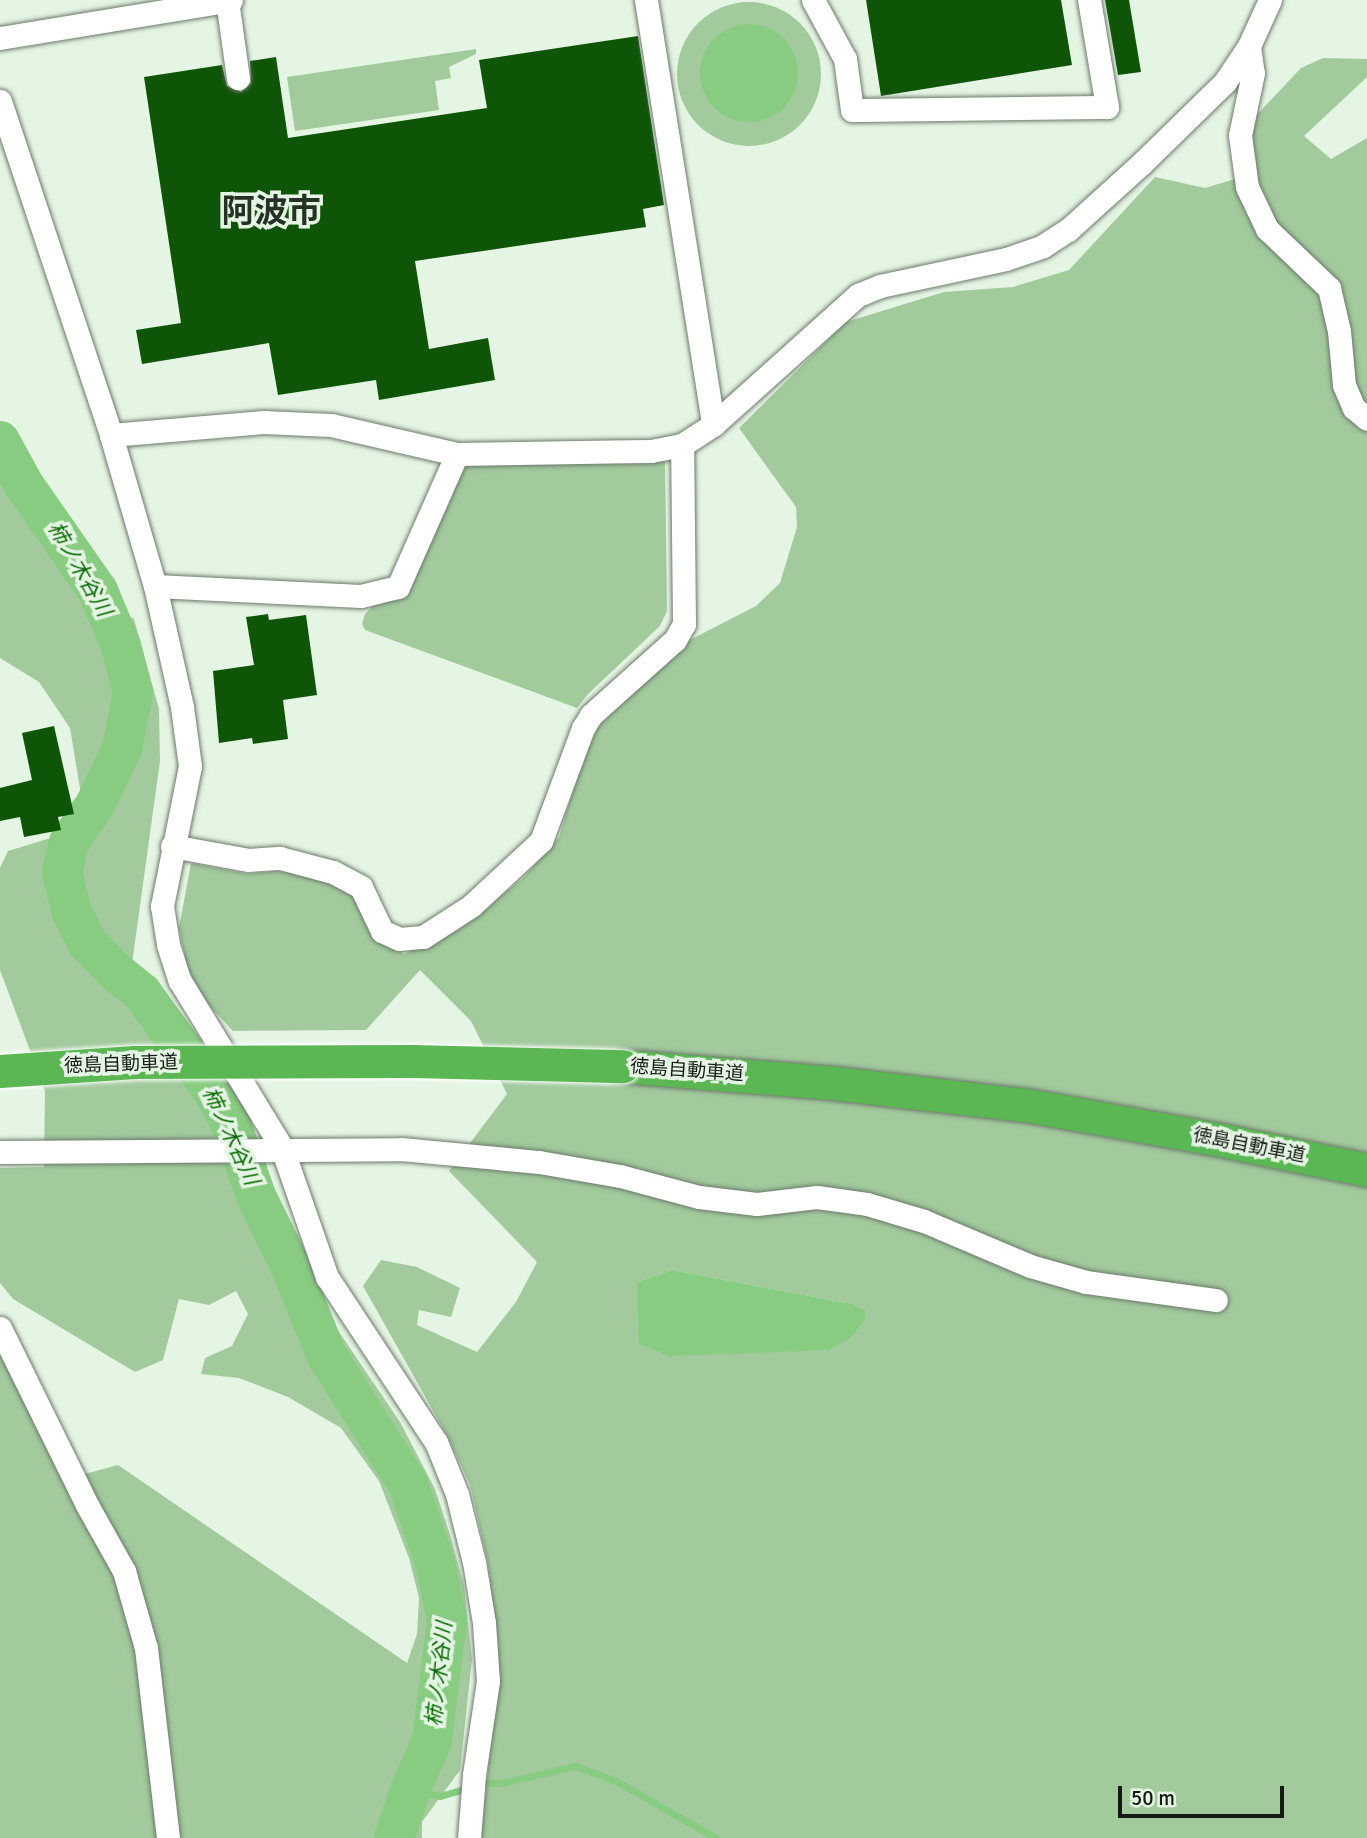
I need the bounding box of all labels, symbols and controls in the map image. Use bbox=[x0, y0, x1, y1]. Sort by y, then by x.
district label: 阿波市 bbox=[222, 192, 320, 232]
water label: 柿ノ木谷川 bbox=[43, 517, 117, 621]
street label: 徳島自動車道 bbox=[64, 1052, 178, 1078]
street label: 徳島自動車道 bbox=[629, 1056, 745, 1086]
water label: 柿ノ木谷川 bbox=[197, 1083, 265, 1189]
street label: 徳島自動車道 bbox=[1191, 1124, 1307, 1168]
water label: 柿ノ木谷川 bbox=[421, 1620, 457, 1728]
scale bar bbox=[1122, 1772, 1288, 1816]
text: 50 m bbox=[1131, 1785, 1175, 1811]

